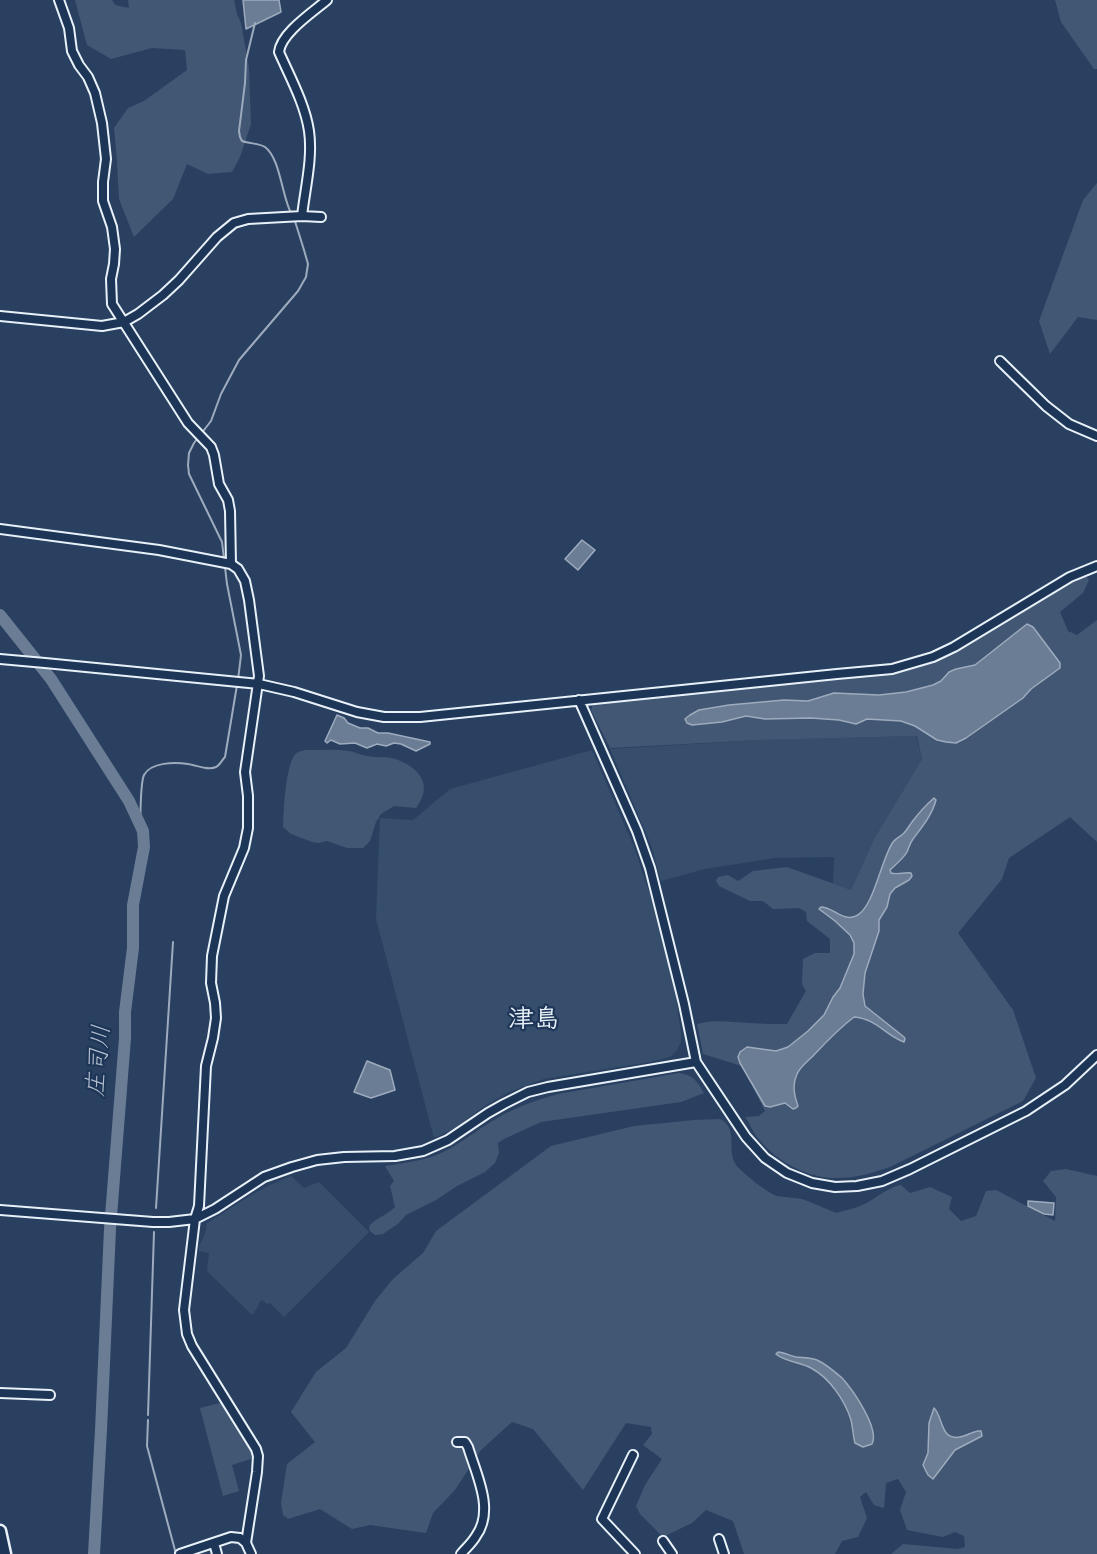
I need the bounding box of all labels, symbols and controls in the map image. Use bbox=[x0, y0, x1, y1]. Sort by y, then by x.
district label: 津島 bbox=[508, 1007, 560, 1039]
water label: 庄司川 bbox=[85, 1024, 119, 1098]

